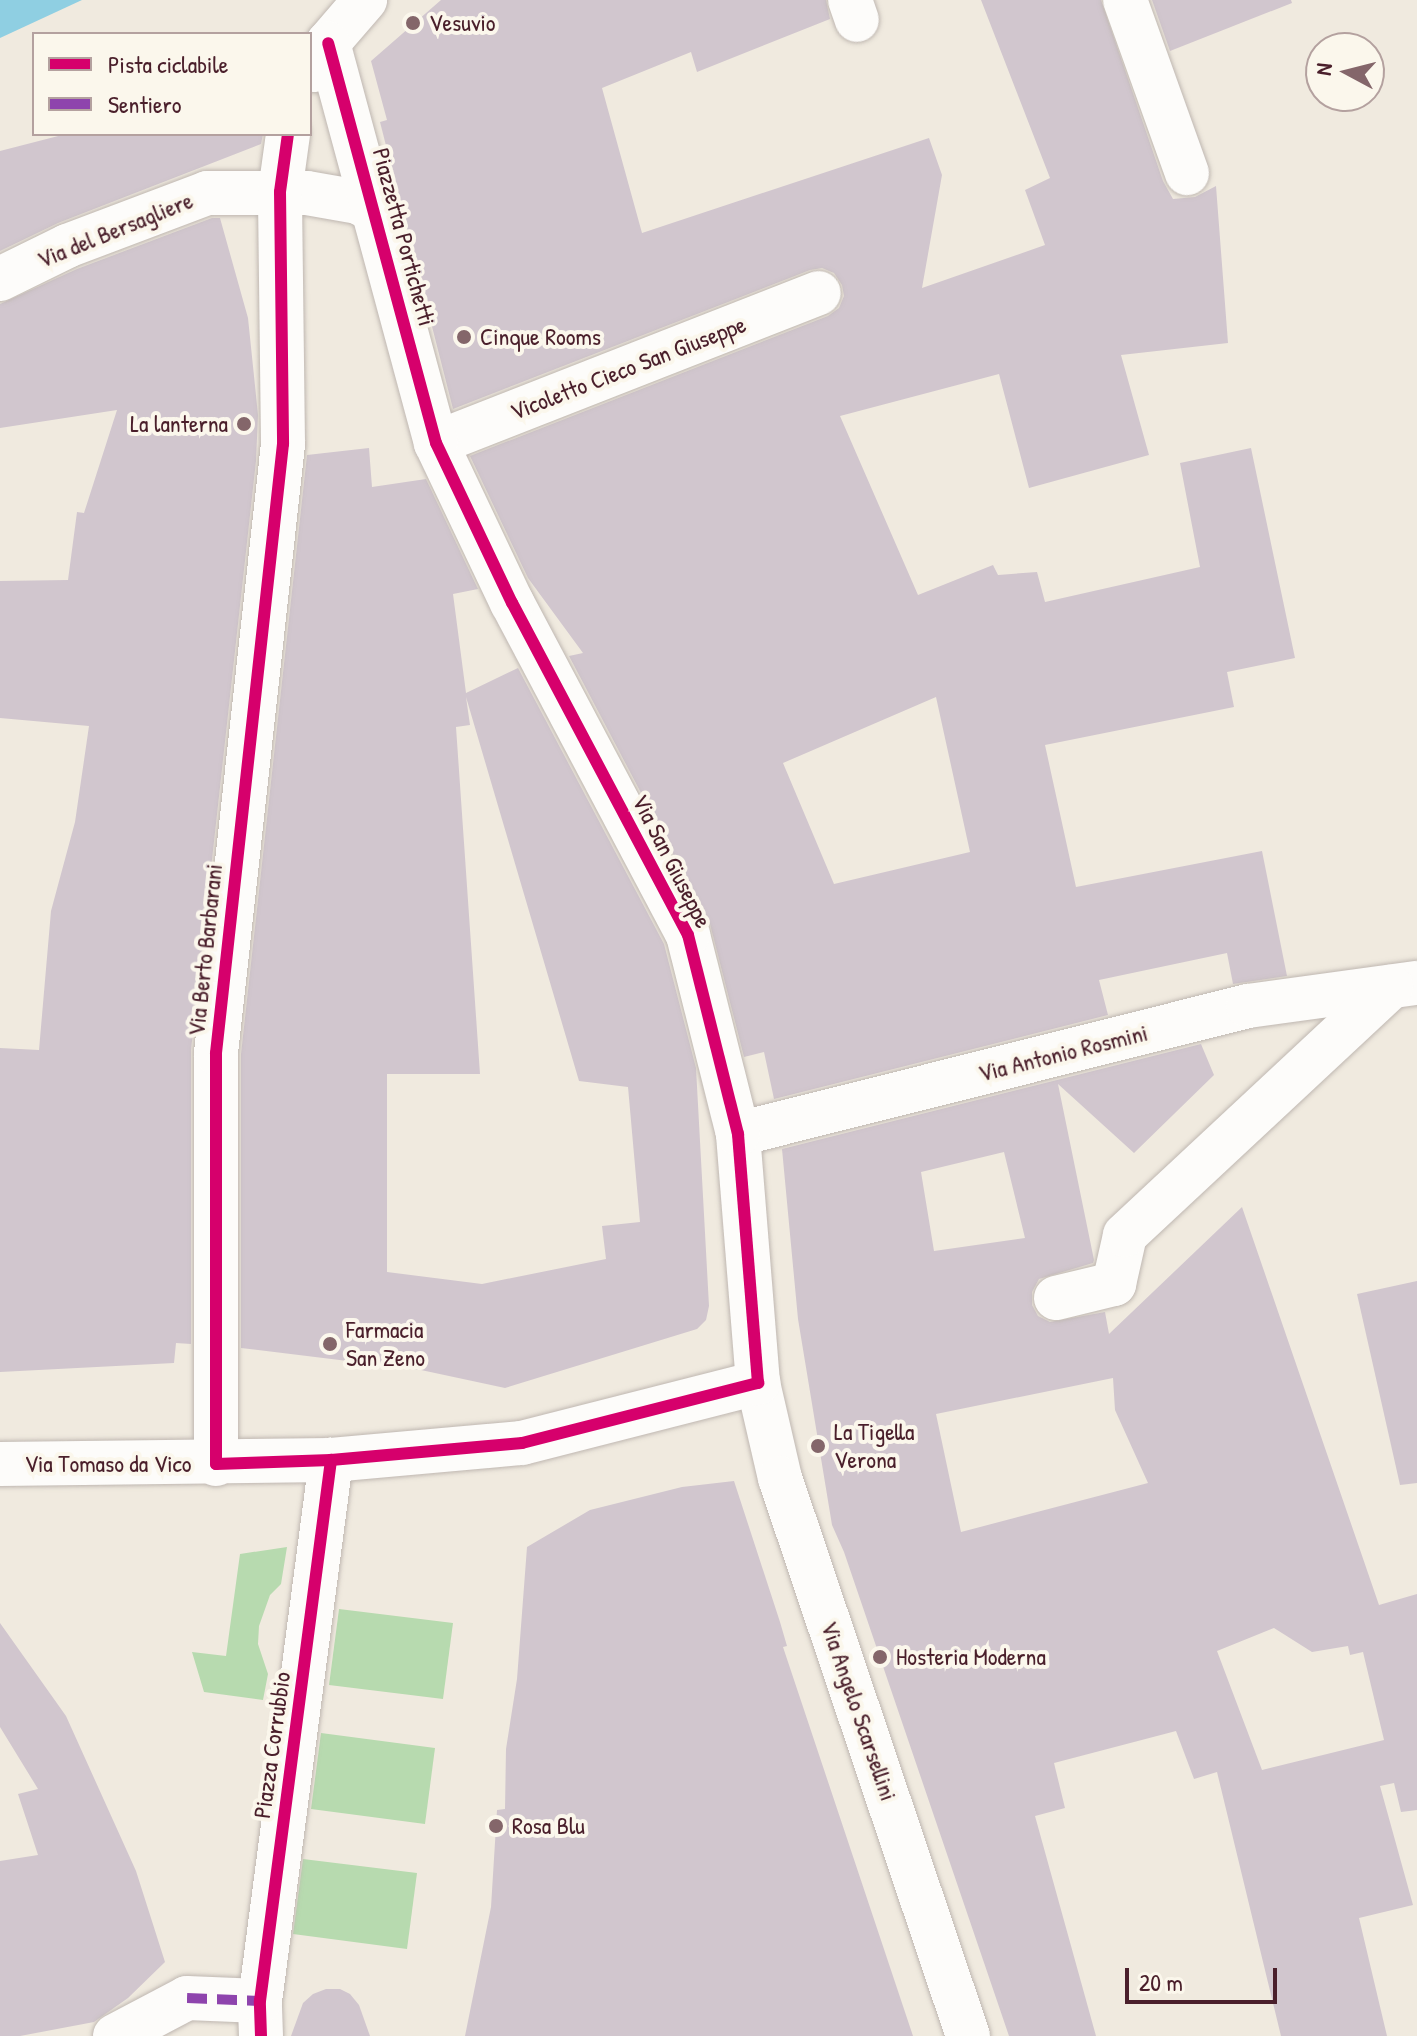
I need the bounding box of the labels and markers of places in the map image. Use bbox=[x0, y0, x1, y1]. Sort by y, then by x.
place label: Vesuvio bbox=[429, 9, 496, 37]
marker: Vesuvio bbox=[404, 14, 422, 32]
place label: Cinque Rooms bbox=[480, 323, 601, 351]
marker: Cinque Rooms bbox=[455, 328, 473, 346]
place label: La lanterna bbox=[130, 410, 228, 438]
marker: La lanterna bbox=[235, 415, 253, 433]
place label: Farmacia San Zeno bbox=[346, 1316, 425, 1372]
marker: Farmacia San Zeno bbox=[321, 1335, 339, 1353]
place label: La Tigella Verona bbox=[834, 1418, 914, 1474]
marker: La Tigella Verona bbox=[809, 1437, 827, 1455]
place label: Hosteria Moderna bbox=[896, 1643, 1046, 1671]
marker: Hosteria Moderna bbox=[871, 1648, 889, 1666]
place label: Rosa Blu bbox=[512, 1812, 585, 1840]
marker: Rosa Blu bbox=[487, 1817, 505, 1835]

